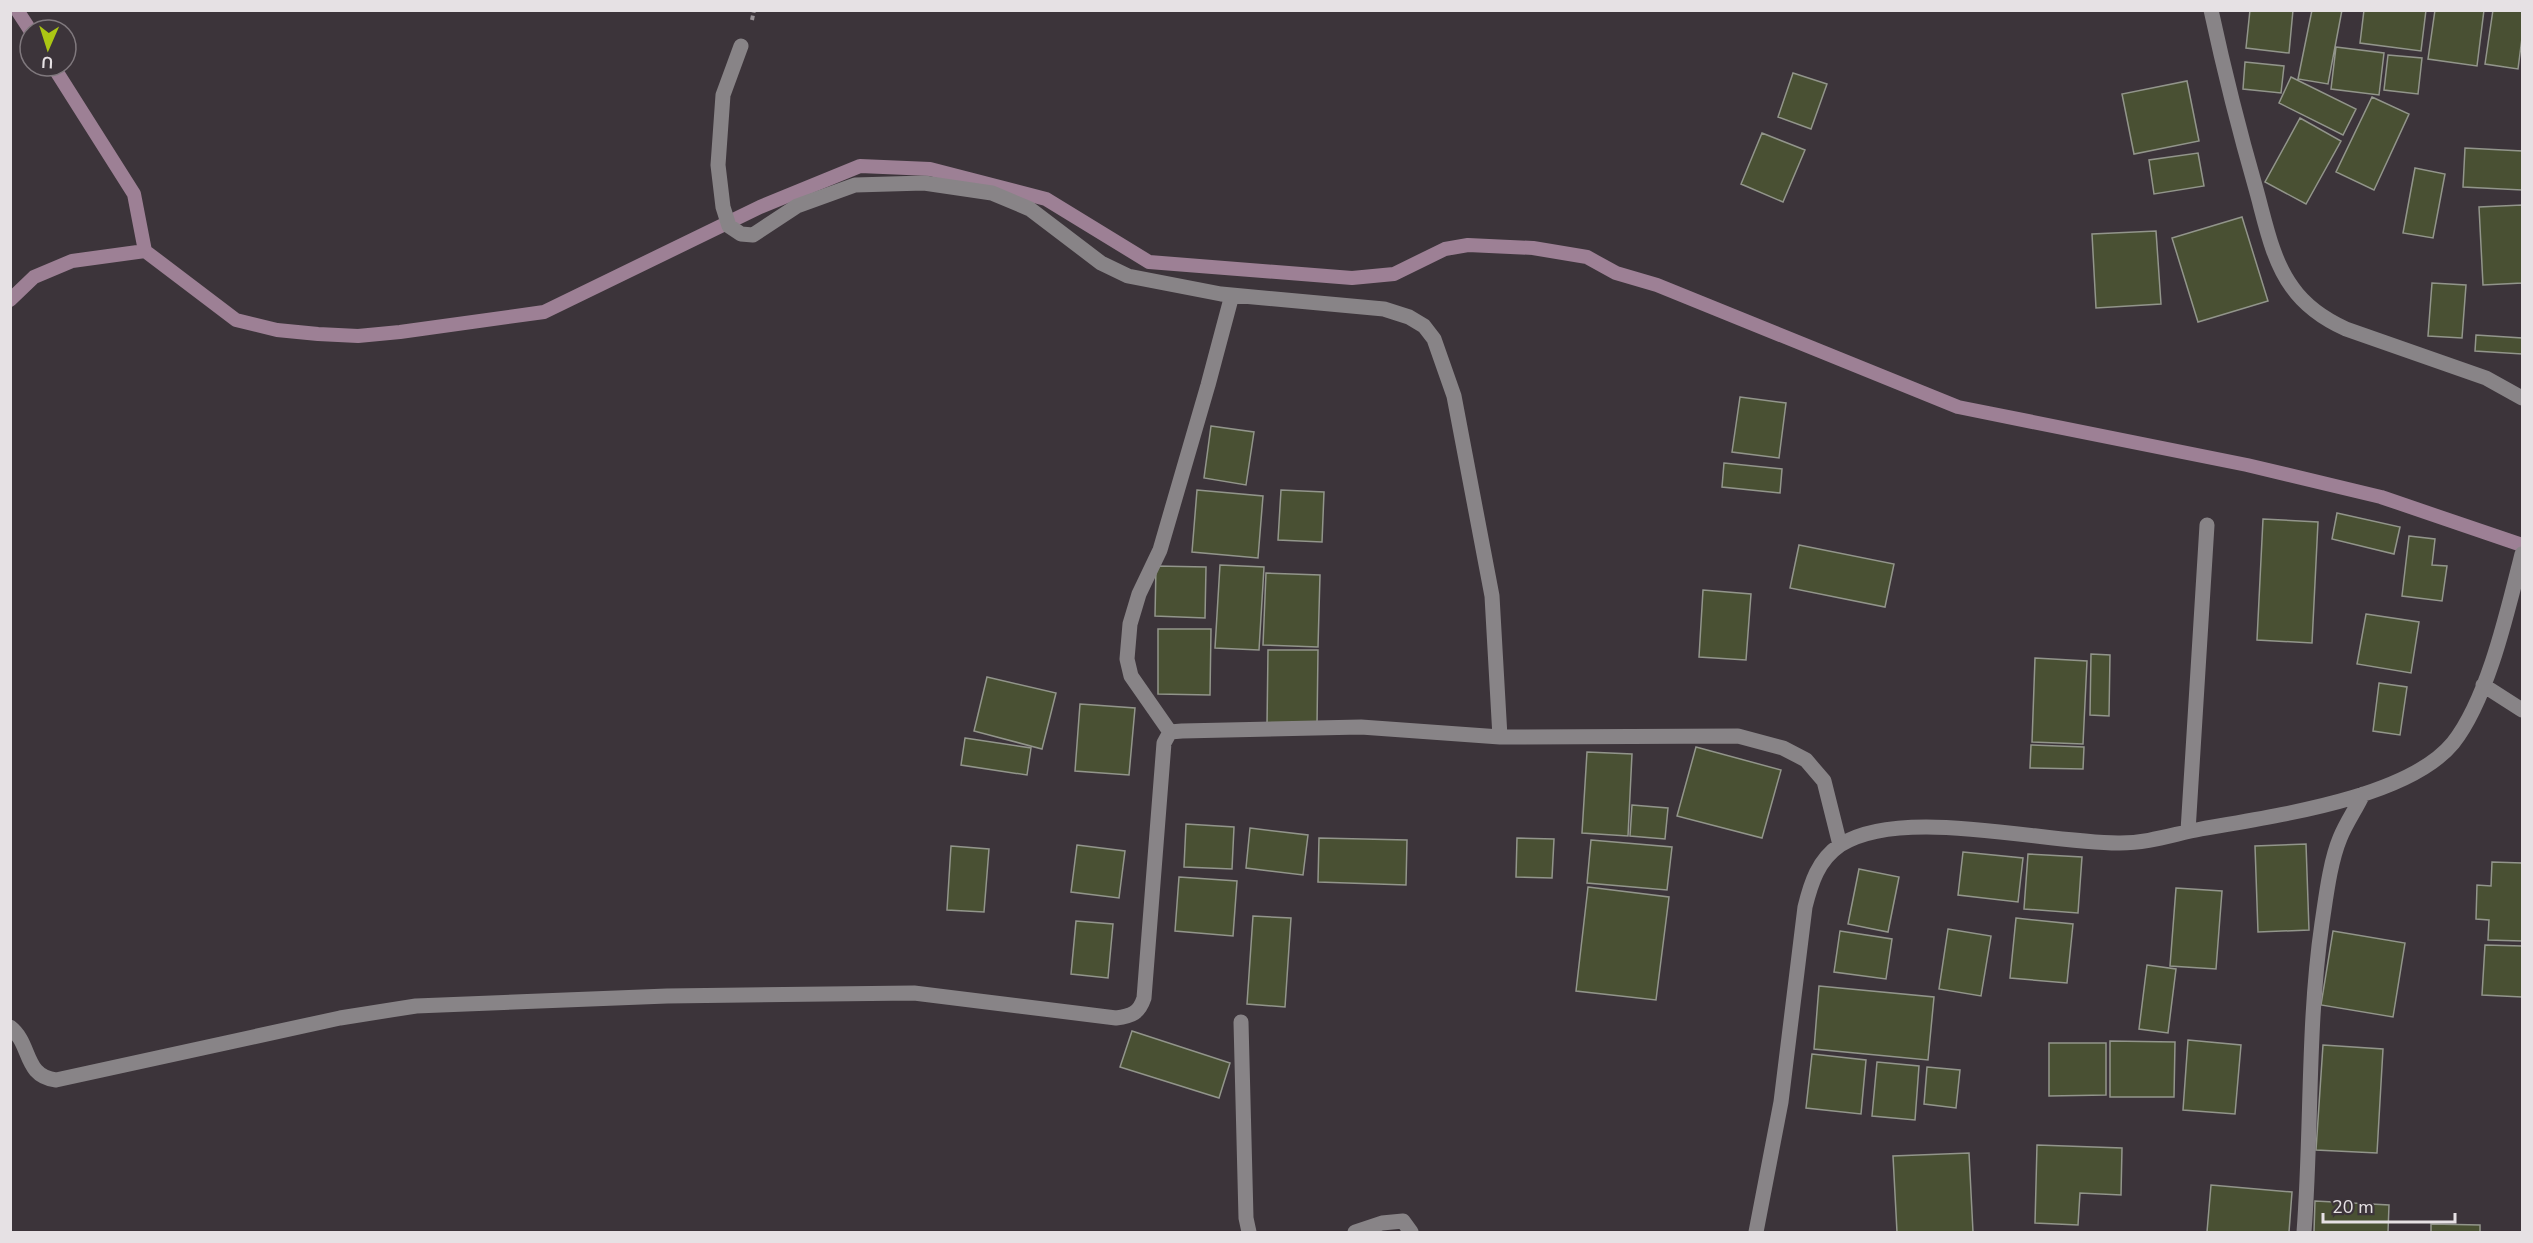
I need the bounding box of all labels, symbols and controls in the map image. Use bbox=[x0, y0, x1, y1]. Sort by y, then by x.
north arrow bbox=[18, 18, 78, 78]
text: U bbox=[41, 51, 54, 73]
scale bar bbox=[2323, 1186, 2455, 1224]
text: 20 m bbox=[2332, 1195, 2374, 1219]

